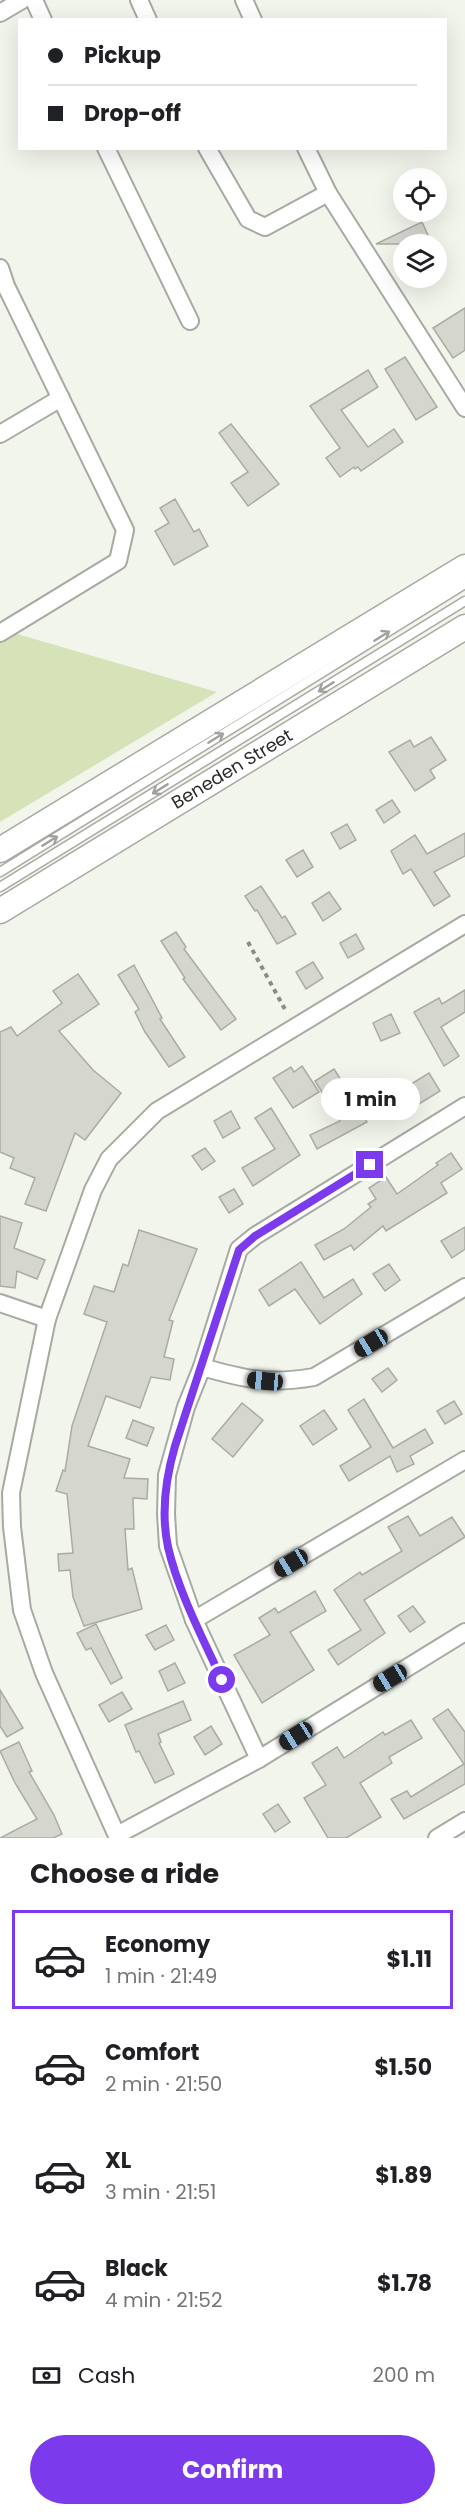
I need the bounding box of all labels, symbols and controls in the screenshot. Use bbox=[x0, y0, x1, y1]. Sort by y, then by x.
text: Pickup bbox=[84, 40, 161, 71]
text: Drop-off bbox=[84, 98, 181, 129]
map controls bbox=[393, 168, 447, 288]
button: locate bbox=[393, 168, 447, 222]
button: layers bbox=[393, 234, 447, 288]
one-way arrow bbox=[373, 629, 390, 641]
one-way arrow bbox=[318, 682, 335, 694]
street label: Beneden Street bbox=[166, 723, 297, 815]
one-way arrow bbox=[207, 732, 224, 744]
one-way arrow bbox=[152, 784, 169, 796]
one-way arrow bbox=[41, 834, 58, 846]
callout: 1 min bbox=[320, 1078, 419, 1120]
text: 1 min bbox=[344, 1085, 397, 1113]
route end bbox=[356, 1151, 383, 1178]
car bbox=[351, 1326, 391, 1360]
car bbox=[246, 1370, 284, 1392]
car bbox=[271, 1546, 311, 1580]
car bbox=[370, 1661, 410, 1695]
route start bbox=[208, 1666, 235, 1693]
car bbox=[276, 1719, 316, 1753]
text: Choose a ride bbox=[30, 1855, 219, 1892]
text: Economy bbox=[105, 1929, 210, 1960]
icon: car bbox=[33, 1933, 87, 1987]
text: $1.11 bbox=[387, 1944, 432, 1975]
text: 1 min · 21:49 bbox=[105, 1962, 217, 1990]
text: Comfort bbox=[105, 2037, 199, 2068]
icon: car bbox=[33, 2041, 87, 2095]
text: $1.50 bbox=[374, 2052, 432, 2083]
text: 2 min · 21:50 bbox=[105, 2070, 222, 2098]
text: XL bbox=[105, 2145, 131, 2176]
icon: car bbox=[33, 2149, 87, 2203]
text: $1.89 bbox=[375, 2160, 432, 2191]
text: 3 min · 21:51 bbox=[105, 2178, 216, 2206]
text: Black bbox=[105, 2253, 168, 2284]
icon: car bbox=[33, 2257, 87, 2311]
text: $1.78 bbox=[377, 2268, 432, 2299]
text: 4 min · 21:52 bbox=[105, 2286, 222, 2314]
icon: cash bbox=[30, 2359, 63, 2392]
text: Cash bbox=[78, 2360, 135, 2391]
text: 200 m bbox=[372, 2361, 435, 2389]
button: Confirm bbox=[30, 2435, 435, 2504]

